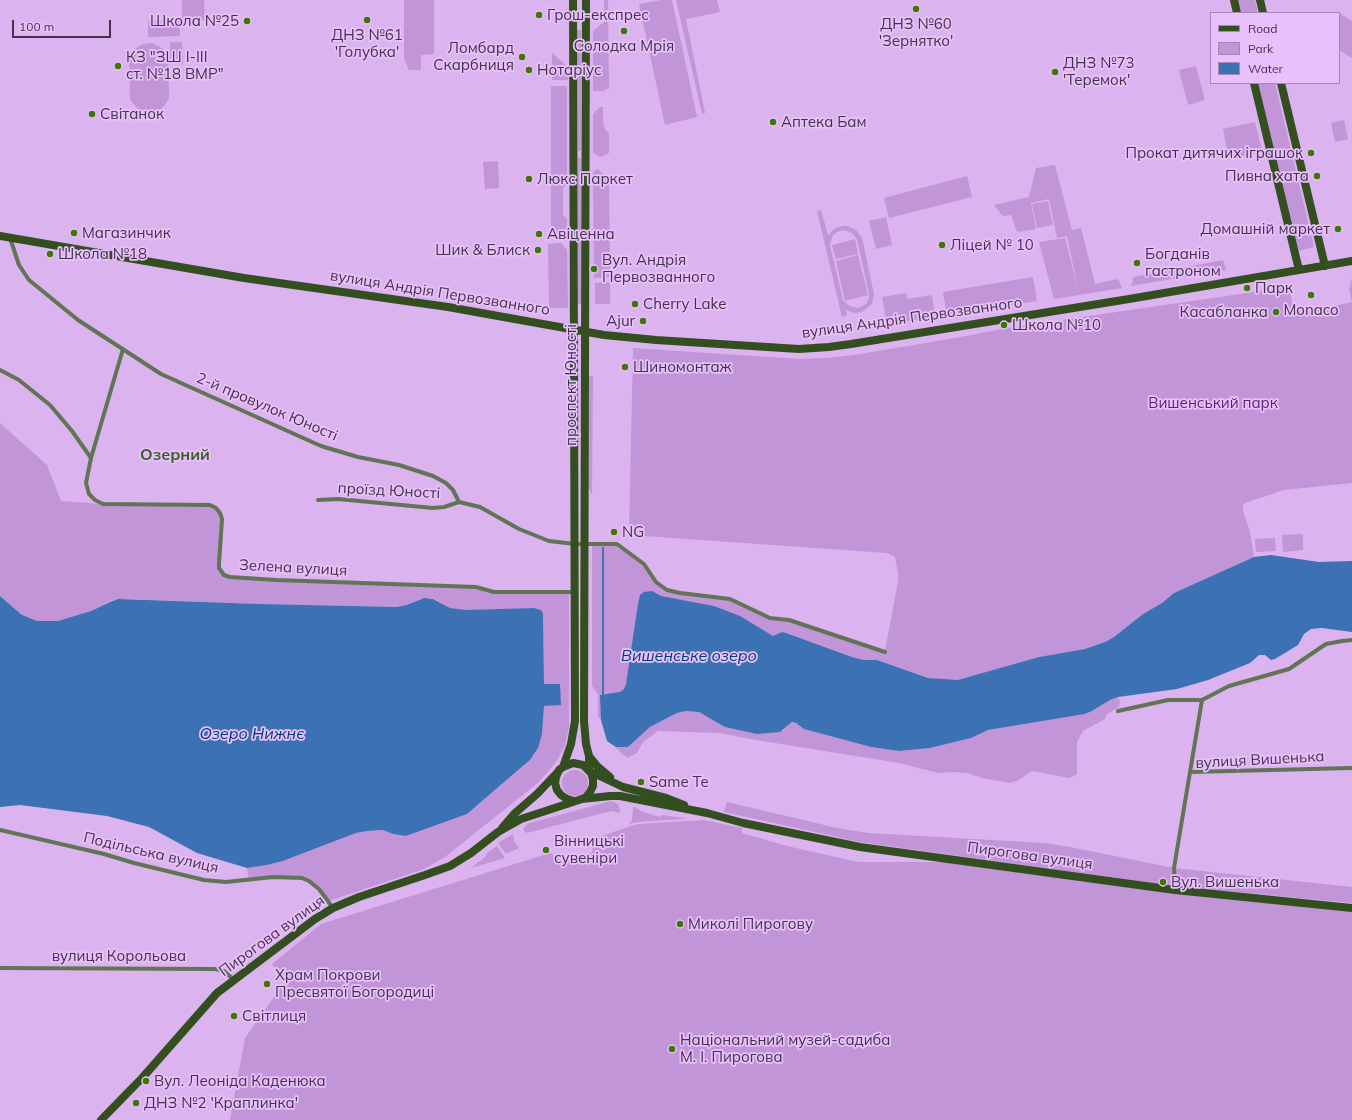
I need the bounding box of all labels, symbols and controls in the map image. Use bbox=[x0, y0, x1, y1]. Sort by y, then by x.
marker: ДНЗ №60 'Зернятко' bbox=[911, 4, 921, 14]
place label: Грош-експрес bbox=[547, 6, 649, 24]
marker: Грош-експрес bbox=[534, 10, 544, 20]
scale bar bbox=[14, 12, 113, 38]
place label: Школа №25 bbox=[150, 12, 239, 30]
legend bbox=[1210, 12, 1340, 84]
marker: ДНЗ №61 'Голубка' bbox=[362, 15, 372, 25]
place label: ДНЗ №60 'Зернятко' bbox=[879, 15, 953, 50]
marker: Школа №25 bbox=[242, 16, 252, 26]
text: 100 m bbox=[19, 19, 54, 34]
text: Road bbox=[1248, 21, 1277, 36]
place label: ДНЗ №61 'Голубка' bbox=[331, 26, 403, 61]
marker: Солодка Мрія bbox=[619, 26, 629, 36]
place label: Солодка Мрія bbox=[574, 37, 674, 55]
place label: Ломбард Скарбниця bbox=[433, 39, 514, 74]
text: Park bbox=[1248, 41, 1273, 56]
place label: КЗ "ЗШ І-ІІІ ст. №18 ВМР" bbox=[126, 48, 224, 83]
marker: Ломбард Скарбниця bbox=[517, 52, 527, 62]
place label: ДНЗ №73 'Теремок' bbox=[1063, 54, 1135, 89]
marker: КЗ "ЗШ І-ІІІ ст. №18 ВМР" bbox=[113, 61, 123, 71]
place label: Нотаріус bbox=[537, 61, 602, 79]
text: Water bbox=[1248, 61, 1283, 76]
marker: Нотаріус bbox=[524, 65, 534, 75]
marker: ДНЗ №73 'Теремок' bbox=[1050, 67, 1060, 77]
place label: Світанок bbox=[100, 105, 164, 123]
marker: Світанок bbox=[87, 109, 97, 119]
place label: Аптека Бам bbox=[781, 113, 867, 131]
marker: Аптека Бам bbox=[768, 117, 778, 127]
place label: Прокат дитячих іграшок bbox=[1125, 144, 1303, 162]
marker: Прокат дитячих іграшок bbox=[1306, 148, 1316, 158]
place label: Пивна хата bbox=[1225, 167, 1309, 185]
place label: Люкс Паркет bbox=[537, 170, 633, 188]
marker: Пивна хата bbox=[1312, 171, 1322, 181]
marker: Люкс Паркет bbox=[524, 174, 534, 184]
place label: Домашній маркет bbox=[1201, 220, 1330, 238]
place label: Магазинчик bbox=[82, 224, 171, 242]
marker: Домашній маркет bbox=[1333, 224, 1343, 234]
place label: Авіценна bbox=[547, 225, 615, 243]
marker: Магазинчик bbox=[69, 228, 79, 238]
marker: Авіценна bbox=[534, 229, 544, 239]
place label: Ліцей № 10 bbox=[950, 236, 1034, 254]
marker: Ліцей № 10 bbox=[937, 240, 947, 250]
place label: Шик & Блиск bbox=[435, 241, 530, 259]
place label: Школа №18 bbox=[58, 245, 147, 263]
marker: Шик & Блиск bbox=[533, 245, 543, 255]
place label: Богданів гастроном bbox=[1145, 245, 1221, 280]
marker: Школа №18 bbox=[45, 249, 55, 259]
place label: Вул. Андрія Первозванного bbox=[602, 251, 715, 286]
marker: Богданів гастроном bbox=[1132, 258, 1142, 268]
marker: Вул. Андрія Первозванного bbox=[589, 264, 599, 274]
street label: вулиця Андрія Первозванного bbox=[329, 267, 551, 319]
place label: Парк bbox=[1255, 279, 1293, 297]
marker: Парк bbox=[1242, 283, 1252, 293]
marker: Monaco bbox=[1306, 290, 1316, 300]
street label: вулиця Андрія Первозванного bbox=[801, 294, 1023, 342]
place label: Cherry Lake bbox=[643, 295, 726, 313]
marker: Cherry Lake bbox=[630, 299, 640, 309]
place label: Monaco bbox=[1283, 301, 1339, 319]
place label: Касабланка bbox=[1180, 303, 1268, 321]
marker: Касабланка bbox=[1271, 307, 1281, 317]
place label: Ajur bbox=[606, 312, 635, 330]
marker: Ajur bbox=[638, 316, 648, 326]
place label: Школа №10 bbox=[1012, 316, 1101, 334]
marker: Школа №10 bbox=[999, 320, 1009, 330]
street label: проспект Юності bbox=[562, 324, 580, 446]
place label: Шиномонтаж bbox=[633, 358, 732, 376]
marker: Шиномонтаж bbox=[620, 362, 630, 372]
street label: 2-й провулок Юності bbox=[194, 369, 340, 445]
park label: Вишенський парк bbox=[1148, 394, 1278, 412]
district label: Озерний bbox=[140, 445, 210, 465]
street label: проїзд Юності bbox=[337, 479, 441, 503]
place label: NG bbox=[622, 523, 644, 541]
marker: NG bbox=[609, 527, 619, 537]
street label: Зелена вулиця bbox=[238, 556, 348, 580]
water label: Вишенське озеро bbox=[621, 646, 757, 666]
water label: Озеро Нижнє bbox=[199, 724, 305, 744]
street label: вулиця Вишенька bbox=[1195, 748, 1325, 772]
place label: Same Te bbox=[649, 773, 709, 791]
marker: Same Te bbox=[636, 777, 646, 787]
street label: Подільська вулиця bbox=[82, 829, 220, 877]
place label: Вінницькі сувеніри bbox=[554, 832, 624, 867]
street label: Пирогова вулиця bbox=[966, 838, 1094, 874]
marker: Вінницькі сувеніри bbox=[541, 845, 551, 855]
place label: Вул. Вишенька bbox=[1171, 873, 1279, 891]
marker: Вул. Вишенька bbox=[1158, 877, 1168, 887]
street label: Пирогова вулиця bbox=[216, 892, 328, 980]
place label: Миколі Пирогову bbox=[688, 915, 813, 933]
marker: Миколі Пирогову bbox=[675, 919, 685, 929]
street label: вулиця Корольова bbox=[52, 947, 186, 965]
place label: Храм Покрови Пресвятої Богородиці bbox=[275, 966, 434, 1001]
marker: Храм Покрови Пресвятої Богородиці bbox=[262, 979, 272, 989]
place label: Світлиця bbox=[242, 1007, 306, 1025]
marker: Світлиця bbox=[229, 1011, 239, 1021]
place label: Національний музей-садиба М. І. Пирогова bbox=[680, 1031, 890, 1066]
marker: Національний музей-садиба М. І. Пирогова bbox=[667, 1044, 677, 1054]
place label: Вул. Леоніда Каденюка bbox=[154, 1072, 326, 1090]
marker: Вул. Леоніда Каденюка bbox=[141, 1076, 151, 1086]
place label: ДНЗ №2 'Краплинка' bbox=[144, 1094, 298, 1112]
marker: ДНЗ №2 'Краплинка' bbox=[131, 1098, 141, 1108]

